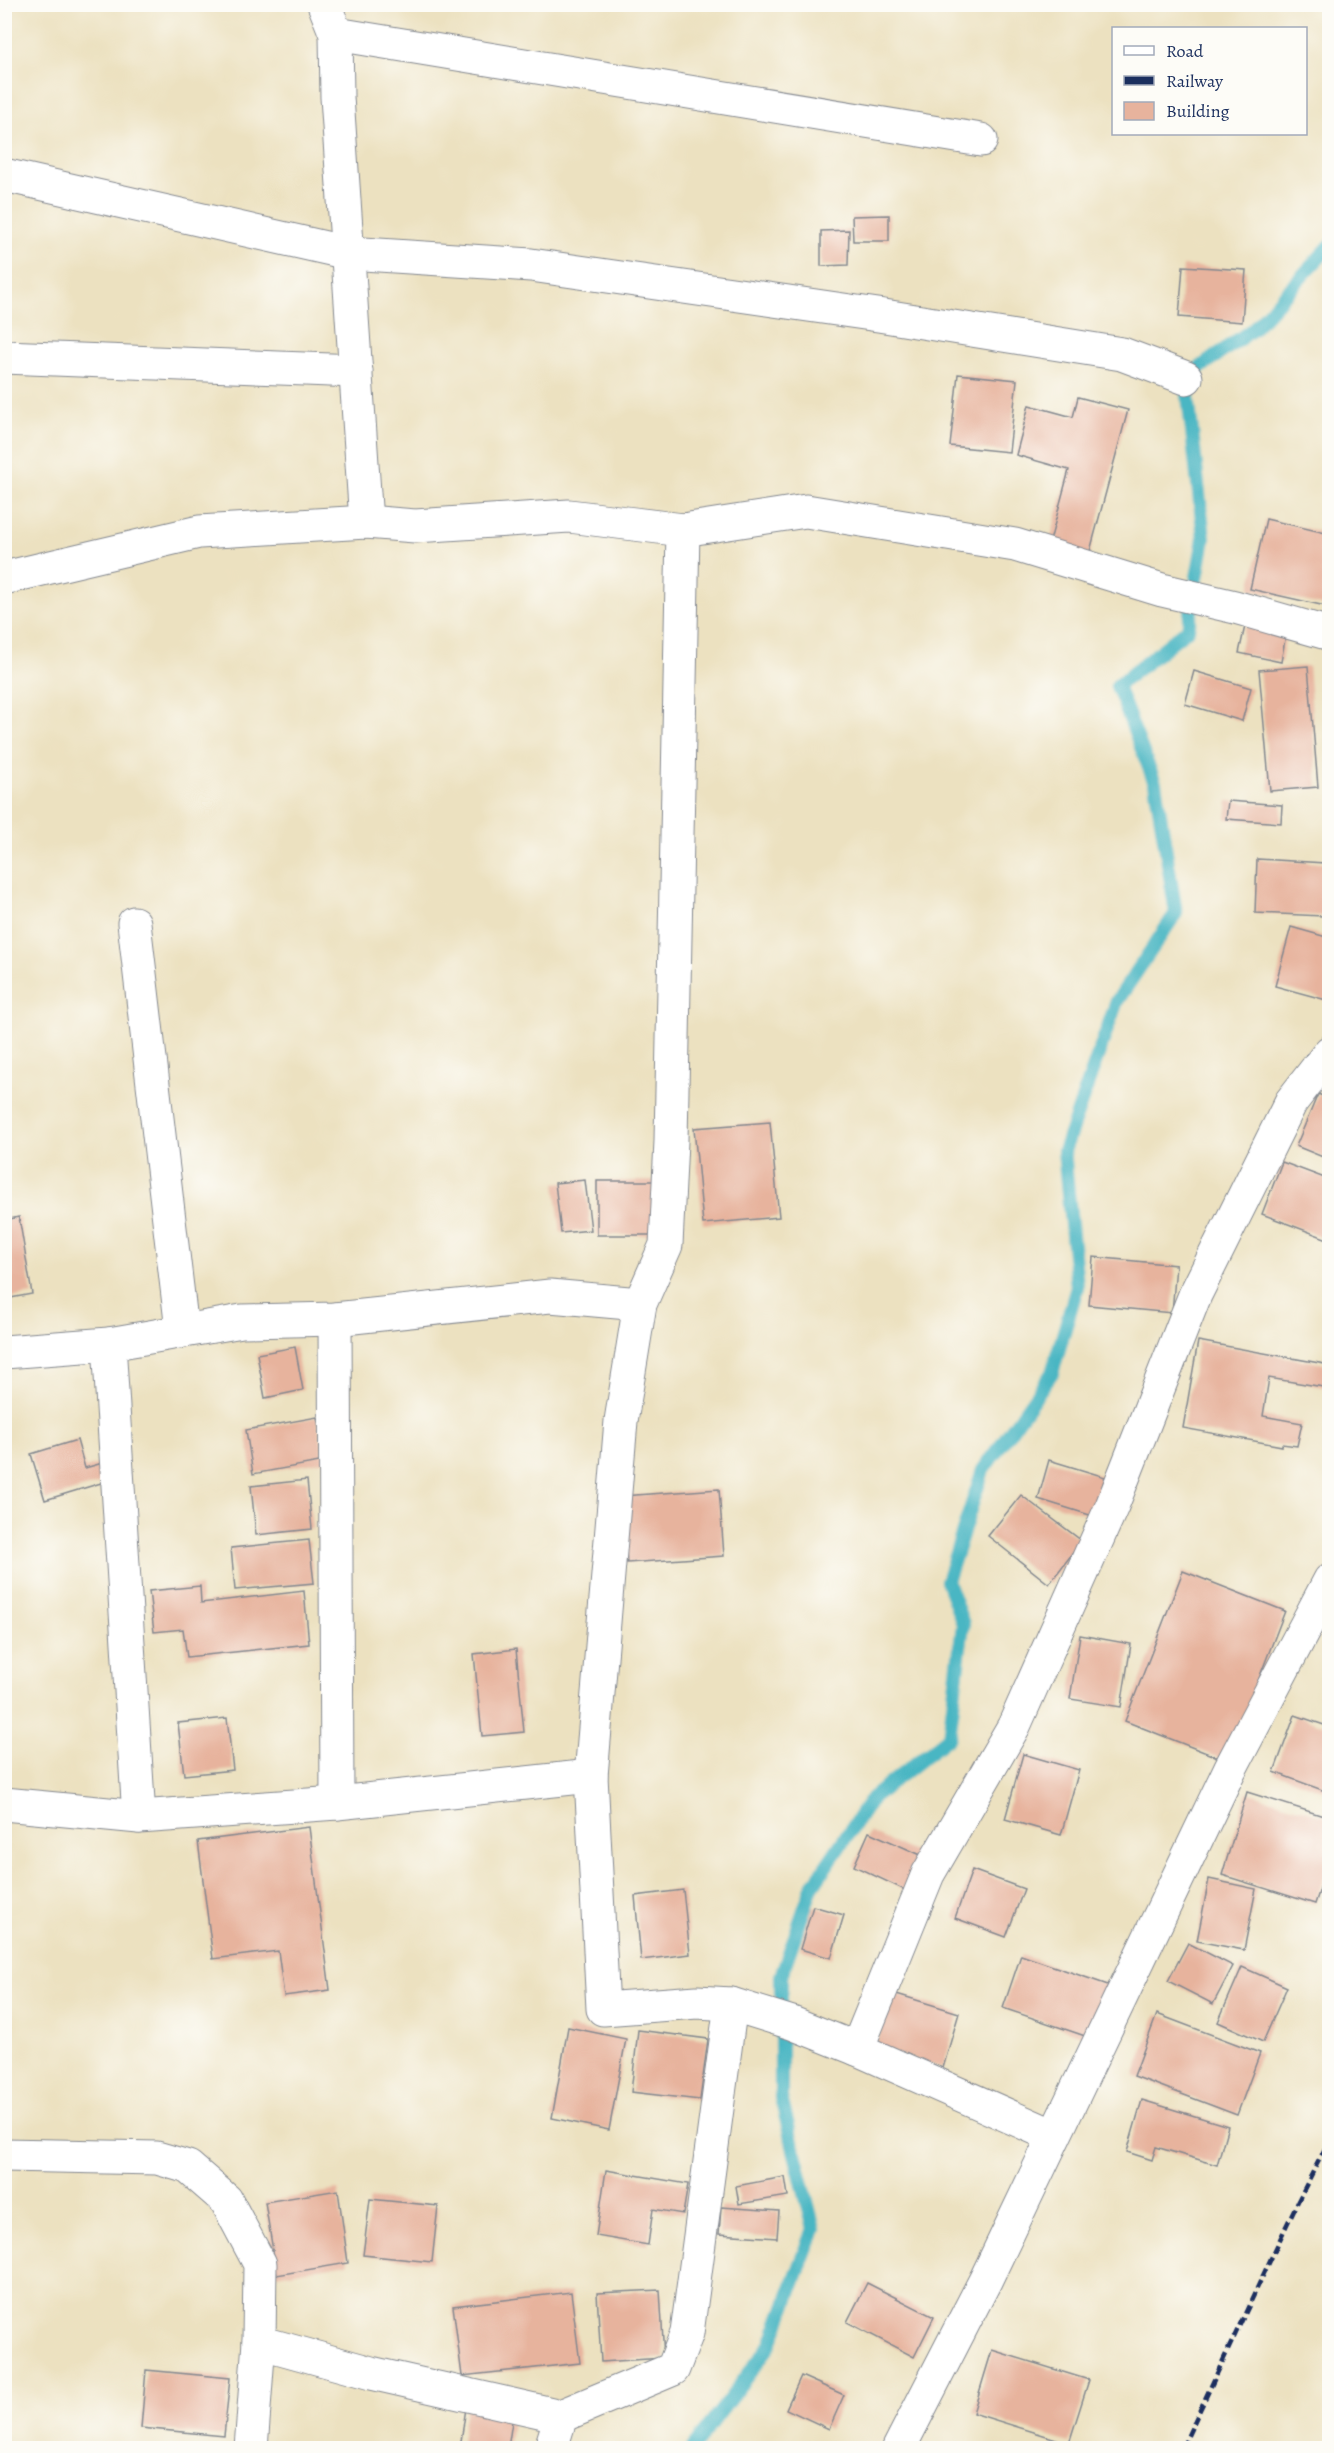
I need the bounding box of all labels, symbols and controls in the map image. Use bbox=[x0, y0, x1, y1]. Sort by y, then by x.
legend bbox=[1112, 27, 1307, 135]
text: Road bbox=[1166, 39, 1204, 63]
text: Railway bbox=[1166, 69, 1224, 93]
text: Building bbox=[1166, 99, 1230, 123]

